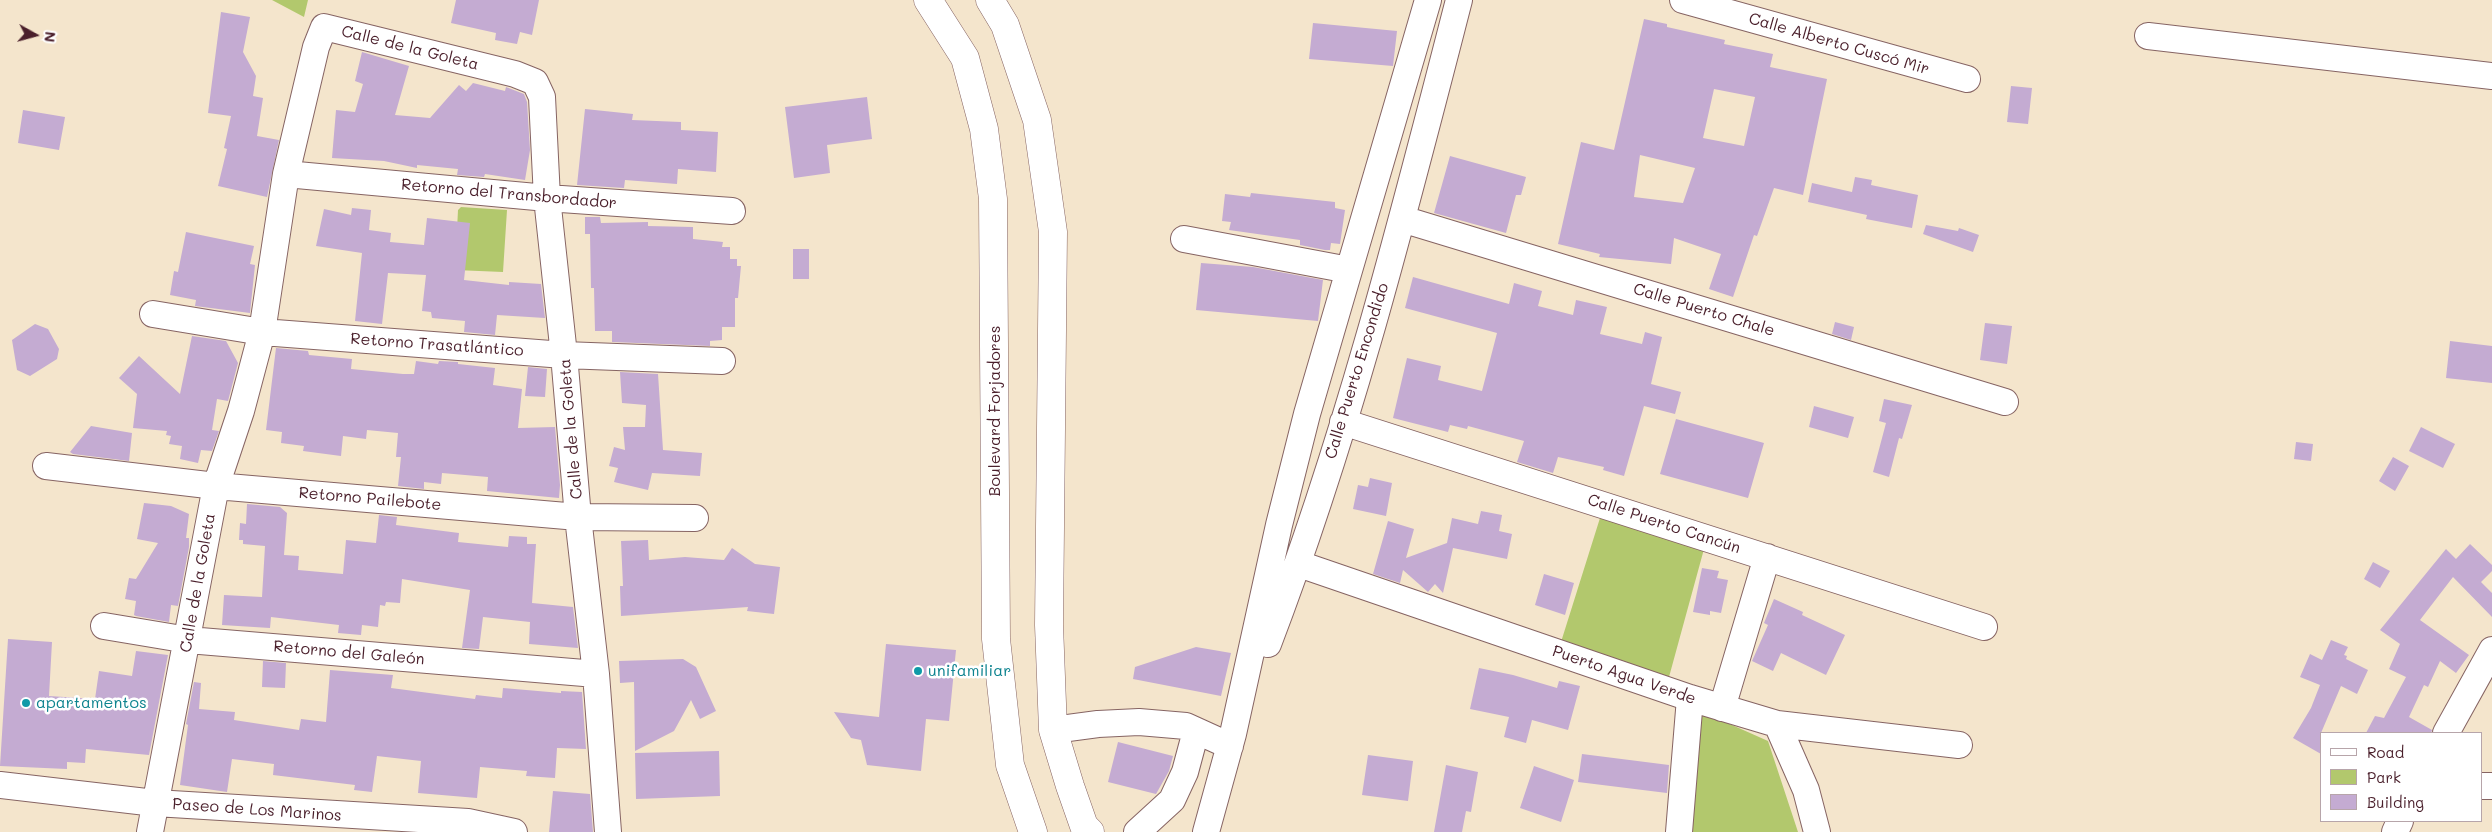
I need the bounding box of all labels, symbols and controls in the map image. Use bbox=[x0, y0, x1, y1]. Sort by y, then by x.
street label: Calle Alberto Cuscó Mir bbox=[1746, 9, 1932, 79]
north arrow bbox=[10, 10, 60, 60]
street label: Calle de la Goleta bbox=[339, 22, 481, 74]
text: N bbox=[40, 30, 60, 43]
street label: Retorno del Transbordador bbox=[400, 175, 618, 213]
street label: Calle Puerto Chale bbox=[1631, 279, 1777, 341]
street label: Calle Puerto Encondido bbox=[1321, 281, 1393, 461]
street label: Boulevard Forjadores bbox=[985, 326, 1005, 496]
street label: Retorno Trasatlántico bbox=[350, 329, 524, 361]
street label: Calle de la Goleta bbox=[555, 358, 587, 500]
street label: Retorno Pailebote bbox=[298, 483, 442, 515]
street label: Calle Puerto Cancún bbox=[1585, 490, 1743, 558]
street label: Calle de la Goleta bbox=[176, 512, 220, 654]
street label: Retorno del Galeón bbox=[273, 637, 425, 669]
street label: Puerto Agua Verde bbox=[1550, 641, 1698, 709]
place label: unifamiliar bbox=[928, 661, 1011, 681]
marker: unifamiliar bbox=[912, 665, 924, 677]
place label: apartamentos bbox=[36, 693, 147, 713]
marker: apartamentos bbox=[20, 697, 32, 709]
legend bbox=[2320, 732, 2482, 822]
text: Road bbox=[2367, 742, 2404, 762]
text: Park bbox=[2367, 767, 2401, 787]
text: Building bbox=[2367, 792, 2424, 812]
street label: Paseo de Los Marinos bbox=[172, 795, 342, 825]

